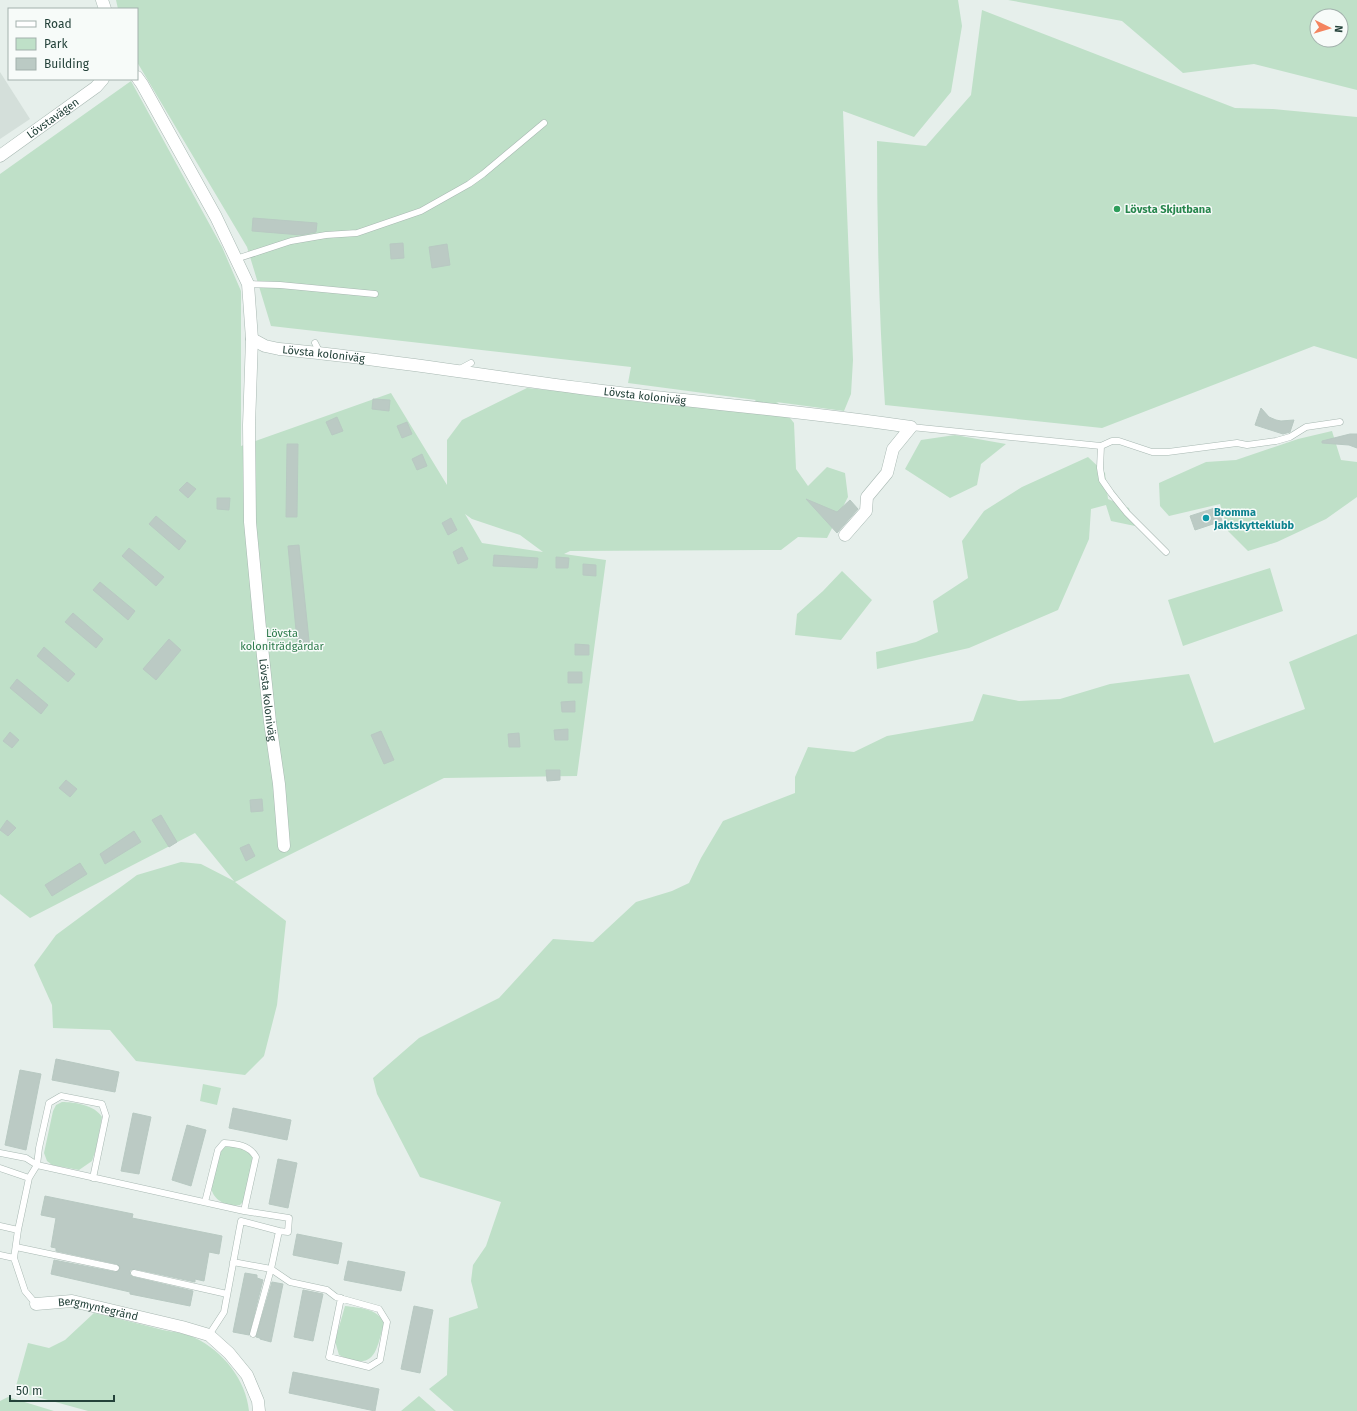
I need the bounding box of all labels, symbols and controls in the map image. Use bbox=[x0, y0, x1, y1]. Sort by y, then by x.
legend bbox=[8, 8, 138, 80]
north arrow bbox=[1309, 8, 1349, 48]
text: Road bbox=[44, 17, 72, 31]
text: N bbox=[1332, 25, 1345, 33]
text: Park bbox=[44, 37, 68, 51]
text: Building bbox=[44, 57, 90, 71]
street label: Lövstavägen bbox=[24, 95, 81, 141]
place label: Lövsta Skjutbana bbox=[1125, 203, 1211, 216]
marker: Lövsta Skjutbana bbox=[1112, 204, 1122, 214]
street label: Lövsta koloniväg bbox=[282, 343, 366, 365]
street label: Lövsta koloniväg bbox=[603, 385, 687, 407]
place label: Bromma Jaktskytteklubb bbox=[1213, 506, 1294, 532]
marker: Bromma Jaktskytteklubb bbox=[1201, 513, 1211, 523]
park label: Lövsta koloniträdgårdar bbox=[240, 627, 325, 653]
street label: Lövsta koloniväg bbox=[257, 658, 279, 742]
street label: Bergmyntegränd bbox=[57, 1294, 140, 1323]
scale bar bbox=[10, 1377, 114, 1403]
text: 50 m bbox=[16, 1384, 42, 1398]

